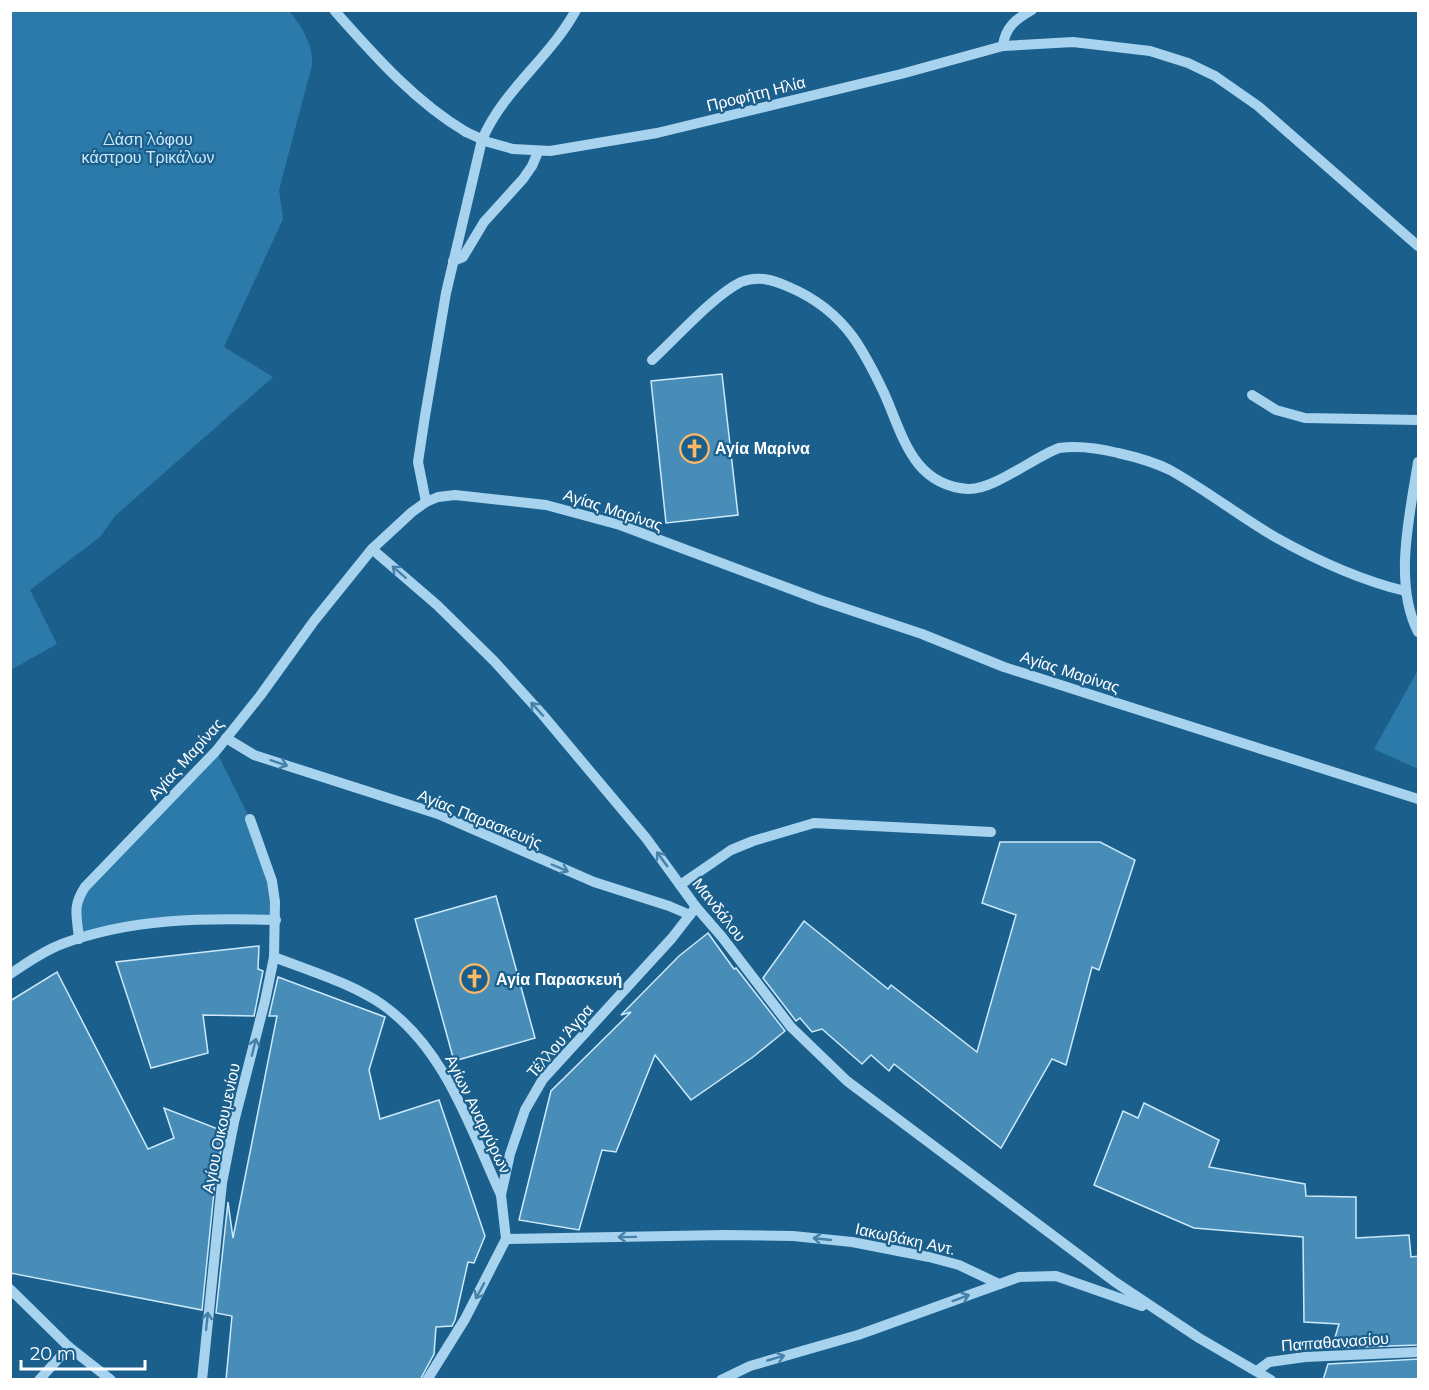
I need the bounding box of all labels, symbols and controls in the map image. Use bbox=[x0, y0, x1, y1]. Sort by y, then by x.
street label: Προφήτη Ηλία bbox=[705, 73, 807, 115]
park label: Δάση λόφου κάστρου Τρικάλων bbox=[82, 130, 214, 167]
church icon: Αγία Μαρίνα bbox=[678, 432, 710, 464]
place label: Αγία Μαρίνα bbox=[715, 439, 810, 458]
street label: Αγίας Μαρίνας bbox=[561, 485, 665, 535]
one-way arrow bbox=[391, 565, 407, 578]
street label: Αγίας Μαρίνας bbox=[1018, 647, 1122, 697]
one-way arrow bbox=[530, 702, 544, 717]
street label: Αγίας Μαρίνας bbox=[144, 714, 228, 804]
one-way arrow bbox=[269, 759, 288, 770]
street label: Αγίας Παρασκευής bbox=[415, 785, 545, 853]
one-way arrow bbox=[656, 852, 668, 868]
one-way arrow bbox=[550, 863, 568, 874]
street label: Μανδάλου bbox=[688, 875, 750, 945]
church icon: Αγία Παρασκευή bbox=[459, 963, 491, 995]
place label: Αγία Παρασκευή bbox=[496, 970, 622, 989]
street label: Τέλλου Άγρα bbox=[523, 1000, 597, 1082]
one-way arrow bbox=[248, 1038, 260, 1057]
street label: Αγίων Αναργύρων bbox=[441, 1052, 515, 1176]
street label: Αγίου Οικουμενίου bbox=[198, 1061, 244, 1195]
street label: Ιακωβάκη Αντ. bbox=[853, 1219, 957, 1259]
one-way arrow bbox=[617, 1231, 637, 1243]
one-way arrow bbox=[812, 1233, 832, 1244]
one-way arrow bbox=[474, 1282, 486, 1299]
one-way arrow bbox=[951, 1292, 970, 1303]
one-way arrow bbox=[202, 1312, 213, 1332]
street label: Παπαθανασίου bbox=[1280, 1329, 1390, 1355]
scale bar bbox=[21, 1333, 146, 1371]
text: 20 m bbox=[30, 1343, 76, 1365]
one-way arrow bbox=[766, 1352, 785, 1364]

